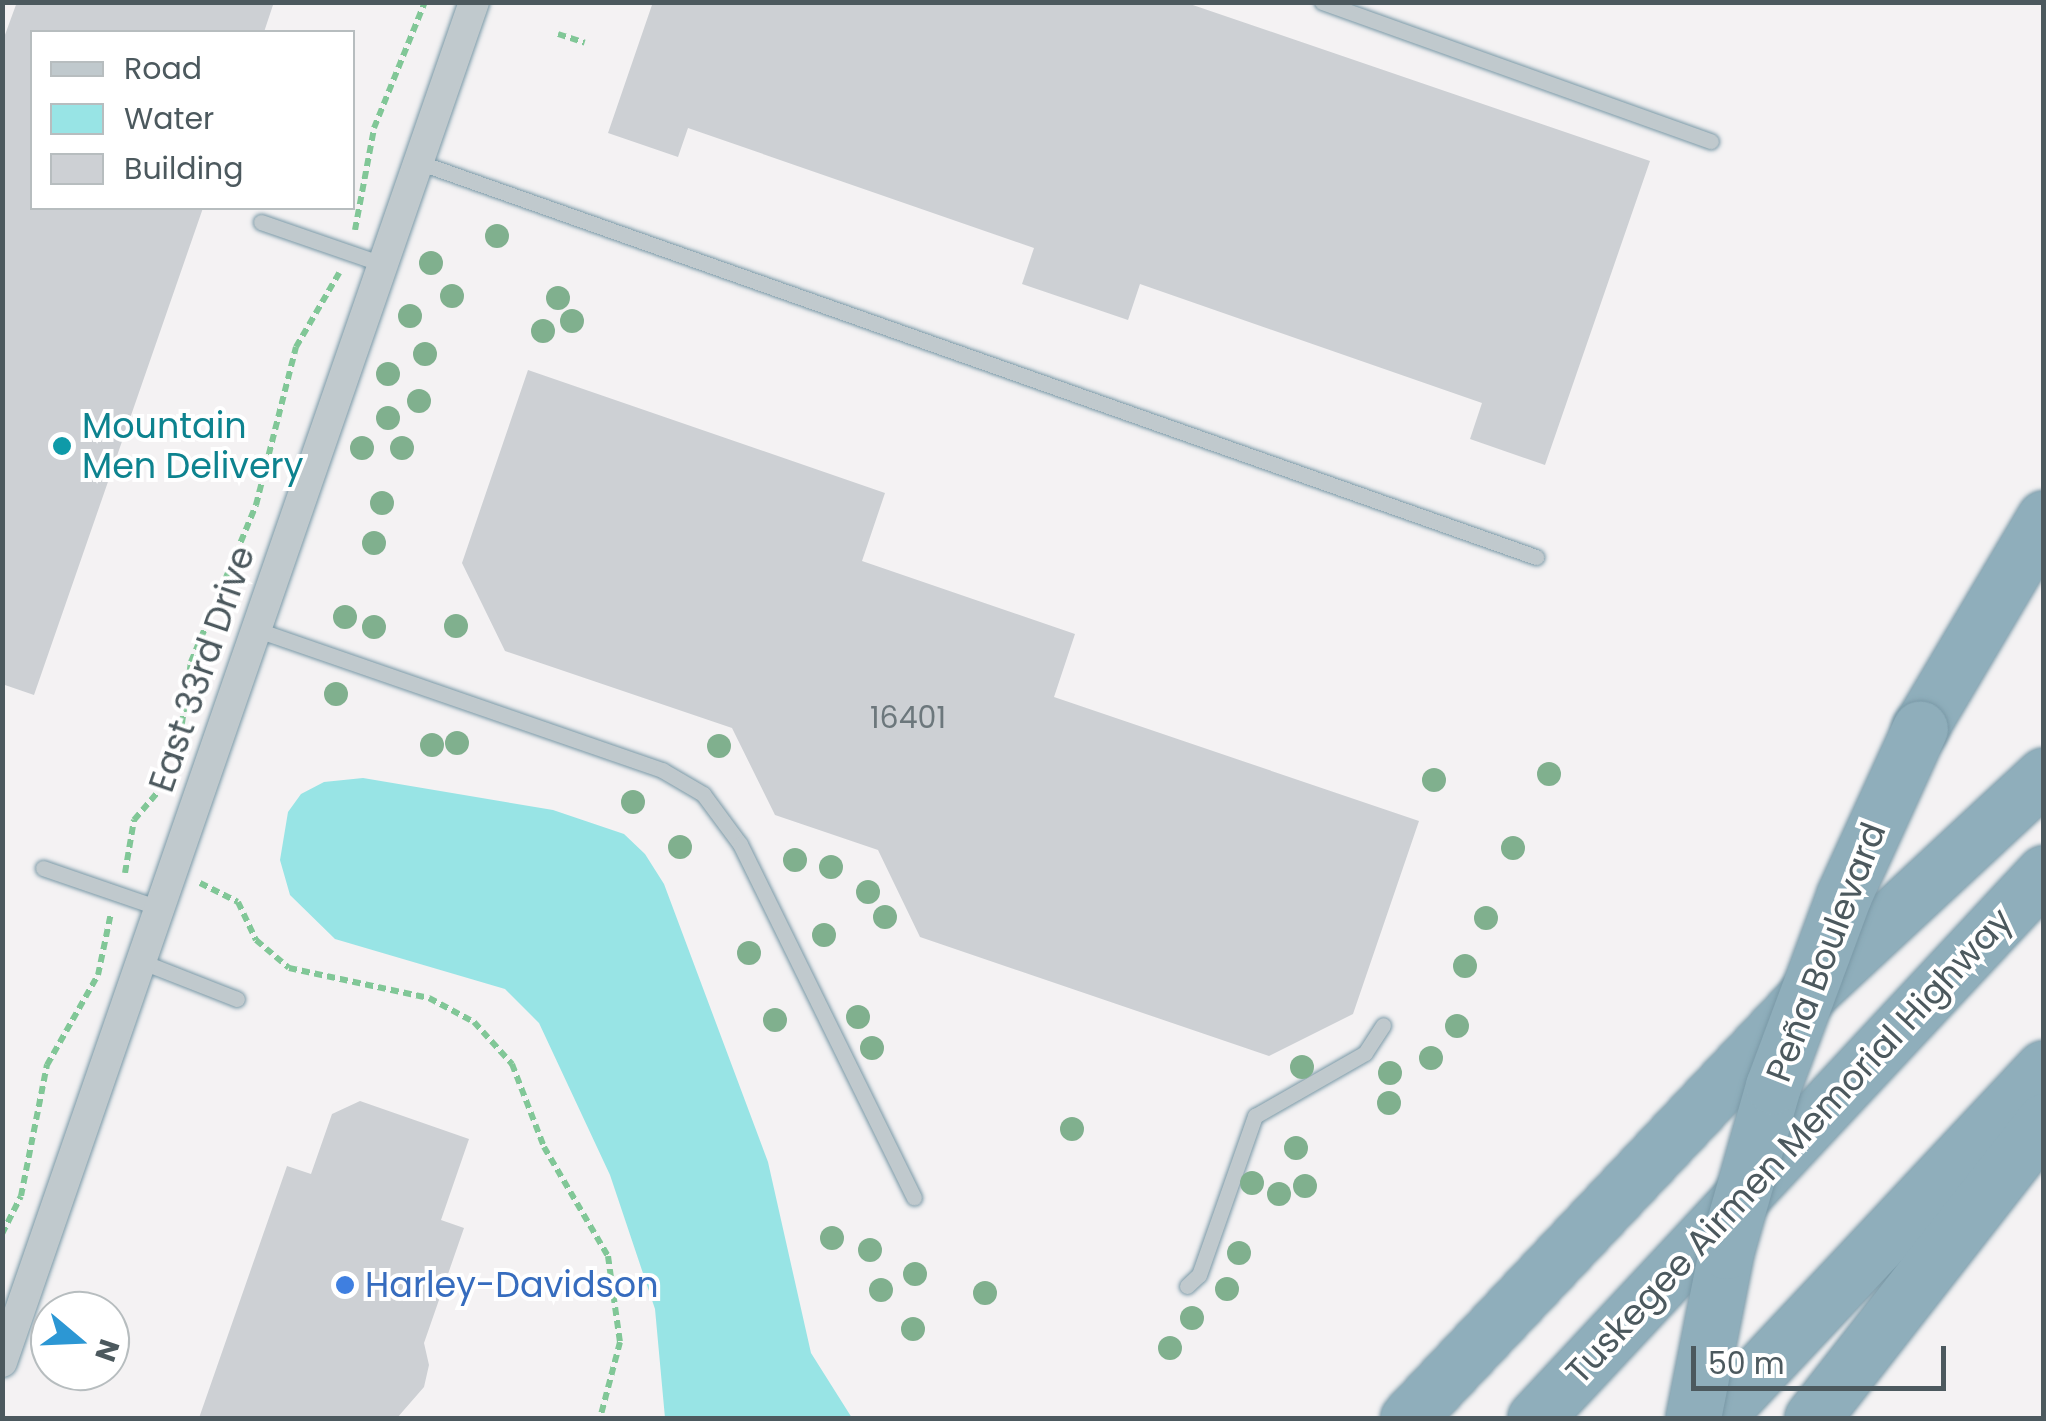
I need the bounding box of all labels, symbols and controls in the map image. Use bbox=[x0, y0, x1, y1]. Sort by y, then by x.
legend bbox=[30, 30, 355, 210]
text: Road bbox=[124, 47, 202, 90]
text: Water bbox=[124, 97, 214, 140]
text: Building bbox=[124, 147, 244, 190]
place label: Mountain Men Delivery bbox=[82, 405, 303, 487]
marker: Mountain Men Delivery bbox=[51, 435, 73, 457]
street label: East 33rd Drive bbox=[140, 541, 264, 797]
house number: 16401 bbox=[870, 700, 946, 736]
street label: Peña Boulevard bbox=[1757, 817, 1895, 1087]
street label: Tuskegee Airmen Memorial Highway bbox=[1557, 899, 2021, 1393]
place label: Harley-Davidson bbox=[365, 1264, 659, 1306]
marker: Harley-Davidson bbox=[334, 1274, 356, 1296]
north arrow bbox=[30, 1291, 130, 1391]
scale bar bbox=[1696, 1326, 1951, 1388]
text: N bbox=[85, 1334, 129, 1367]
text: 50 m bbox=[1708, 1342, 1785, 1385]

